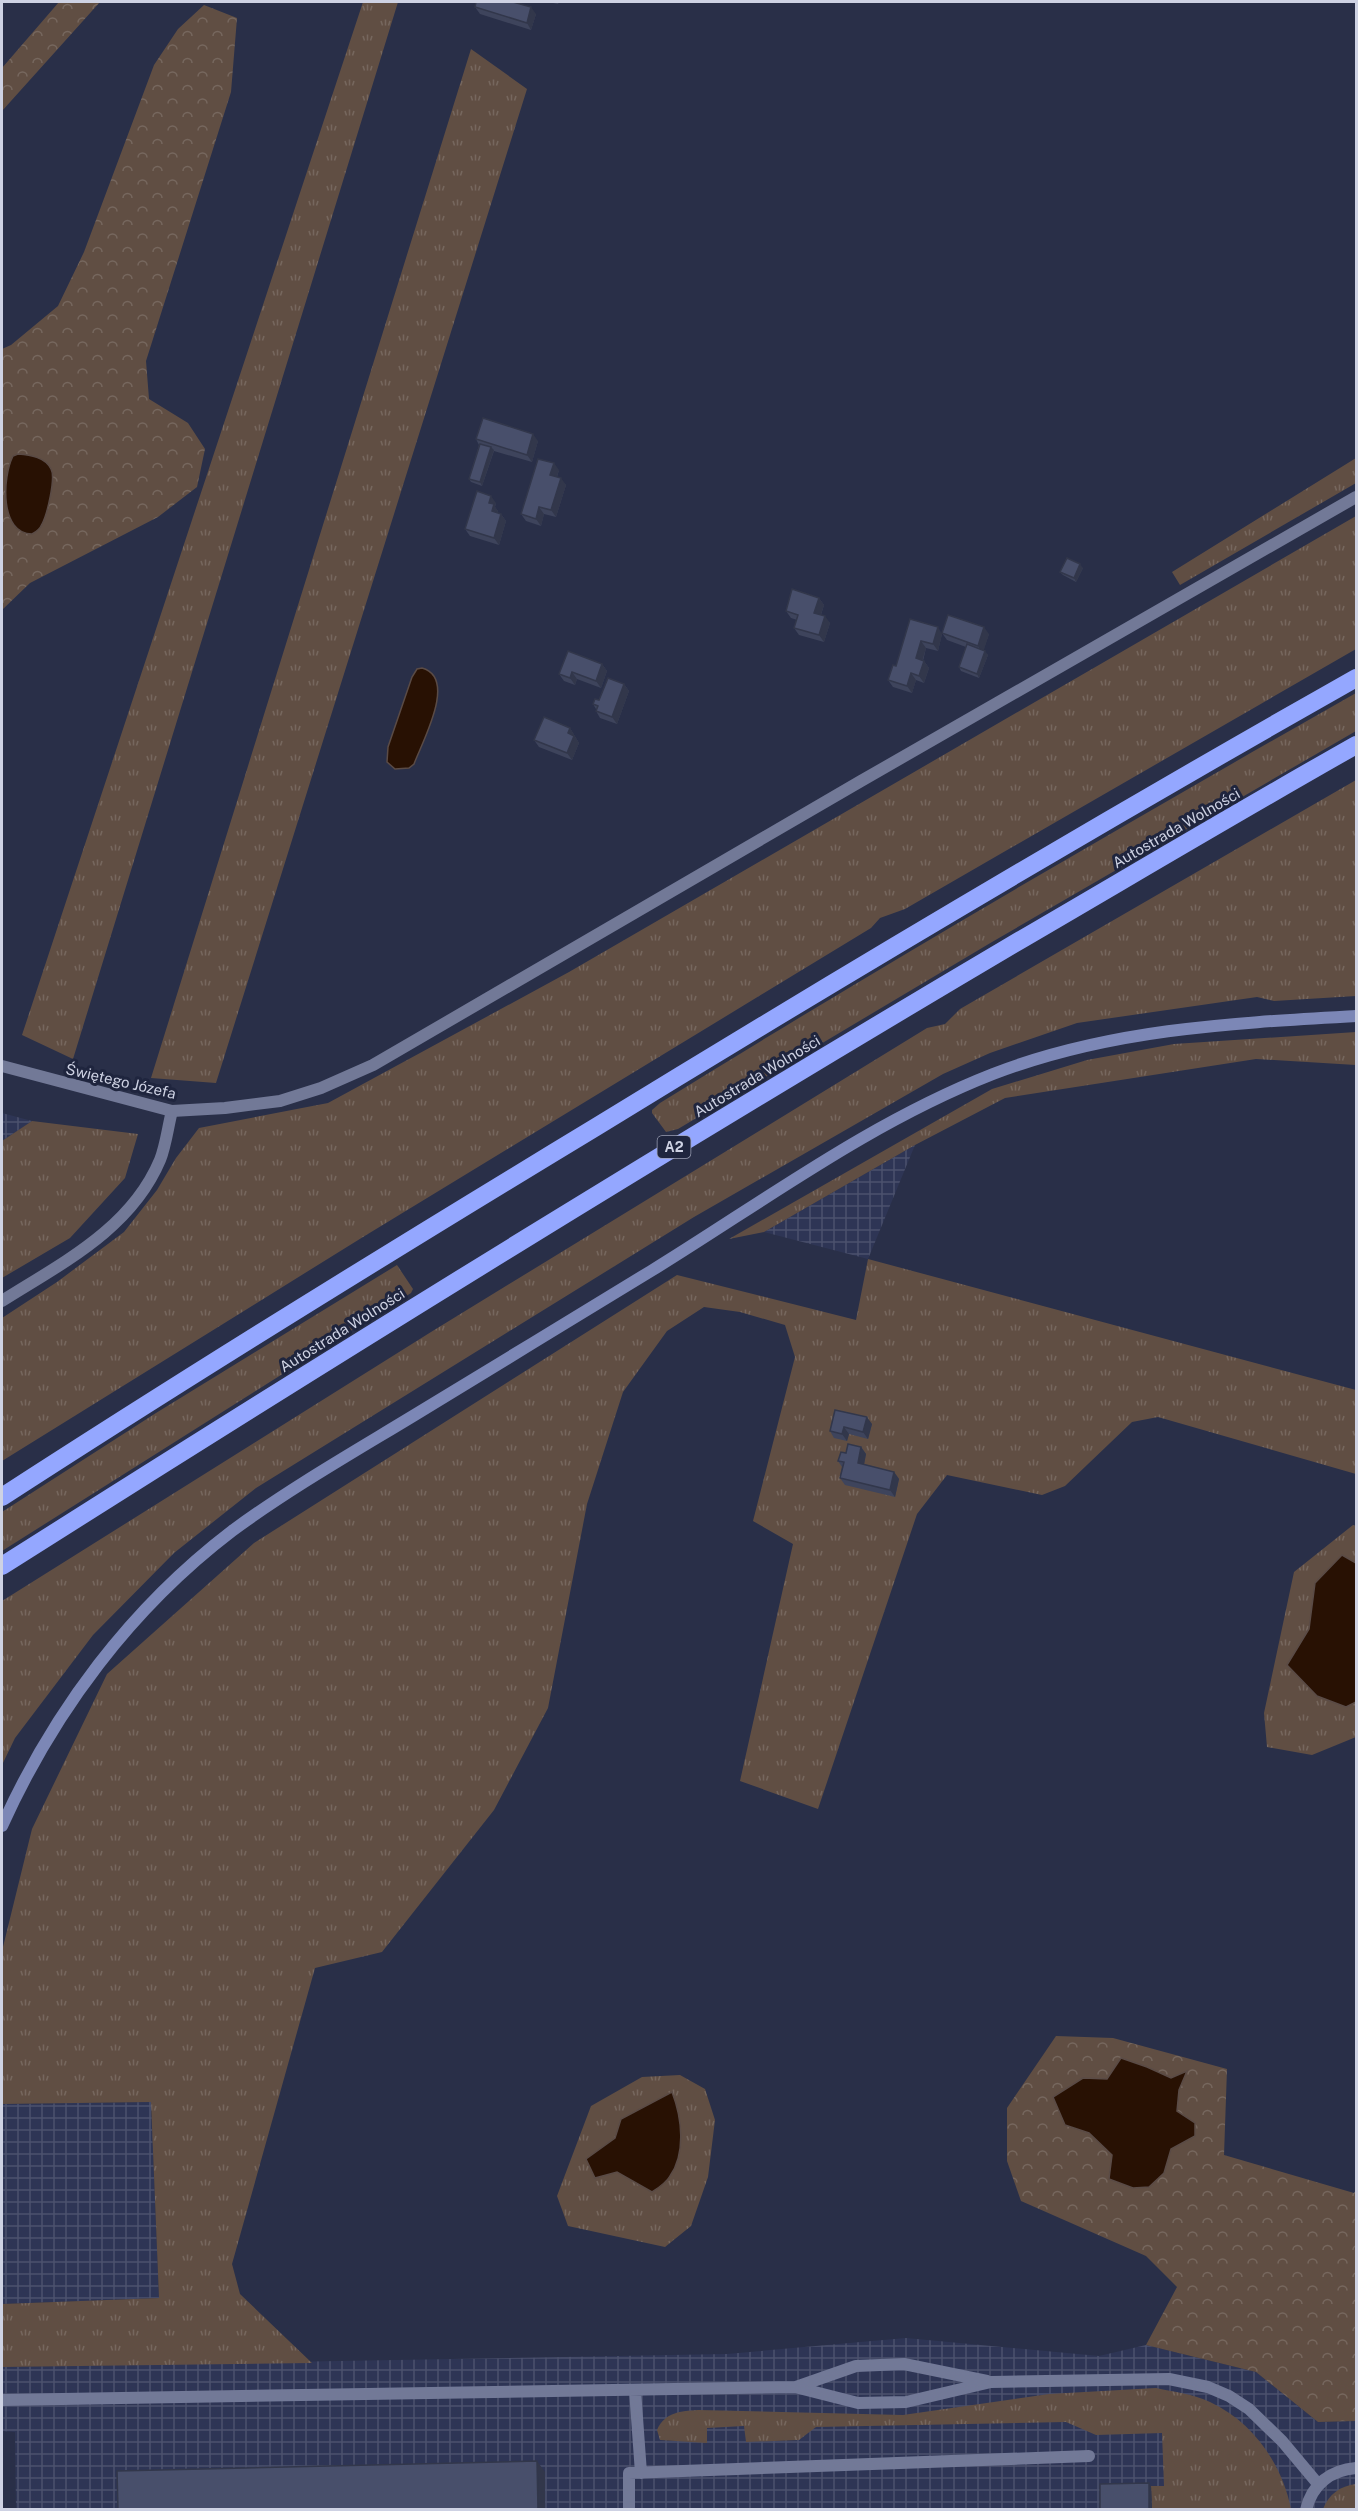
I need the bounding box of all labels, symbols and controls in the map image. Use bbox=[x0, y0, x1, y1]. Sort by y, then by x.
street label: Autostrada Wolności bbox=[1109, 785, 1243, 871]
street label: Autostrada Wolności bbox=[691, 1032, 823, 1120]
street label: Świętego Józefa bbox=[64, 1059, 178, 1102]
road number: A2 bbox=[658, 1136, 690, 1158]
street label: Autostrada Wolności bbox=[276, 1285, 408, 1375]

